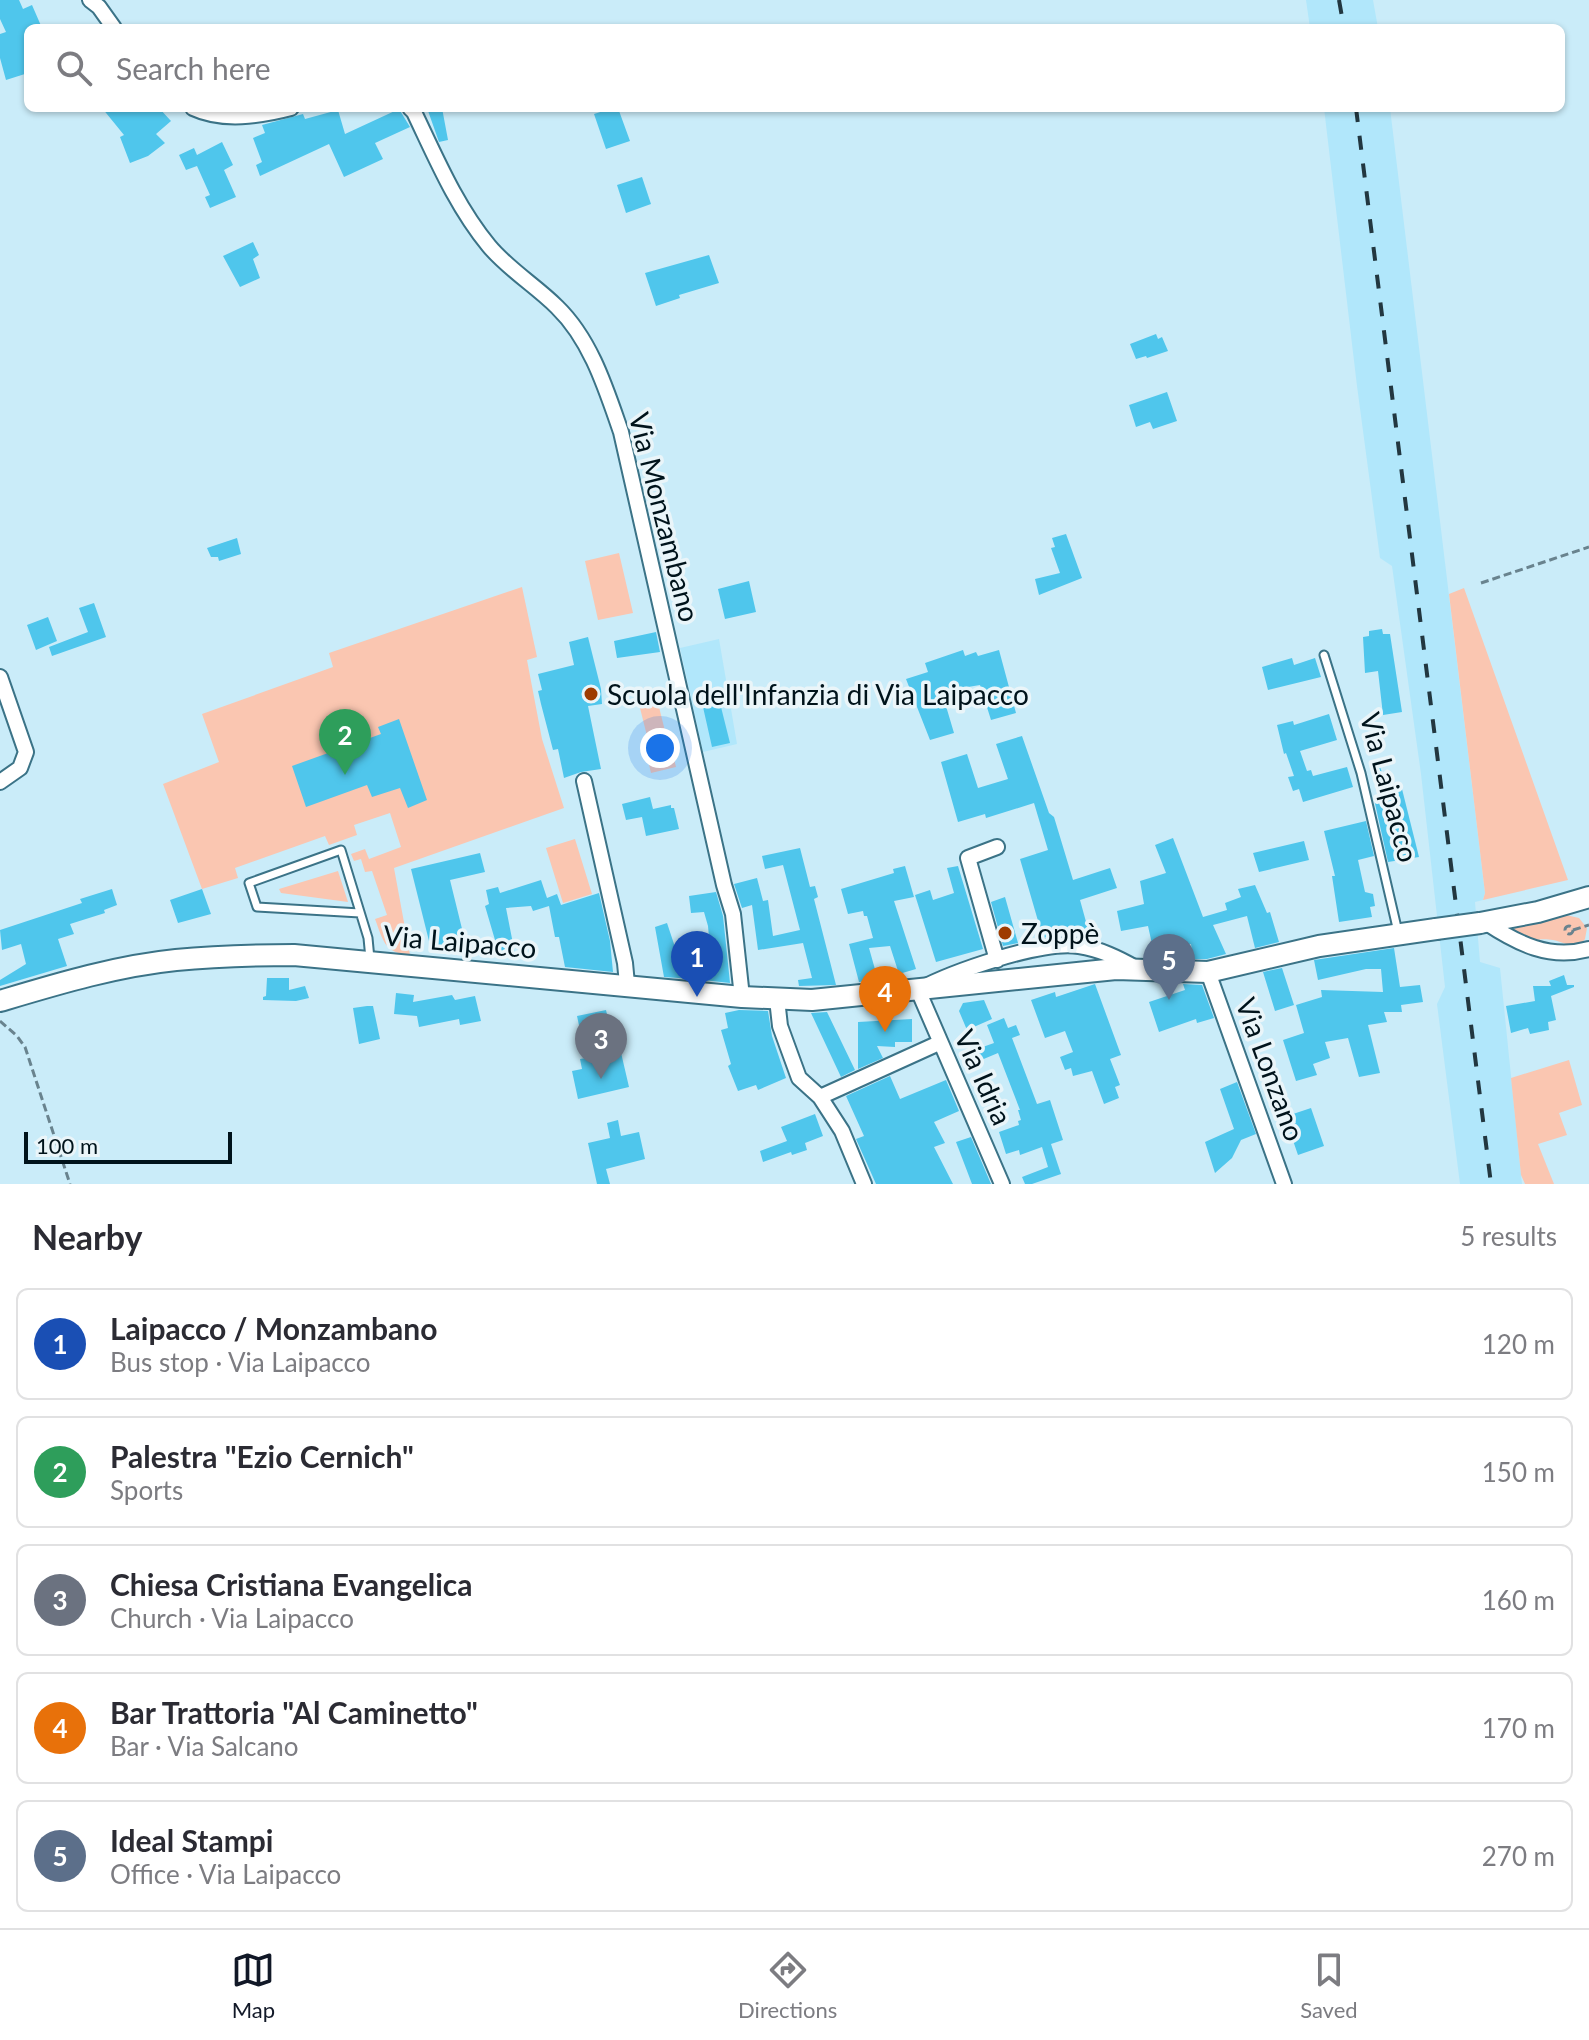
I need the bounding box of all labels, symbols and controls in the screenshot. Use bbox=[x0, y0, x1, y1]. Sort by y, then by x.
search box bbox=[24, 24, 1565, 112]
icon: search bbox=[52, 46, 96, 90]
text: Search here bbox=[116, 50, 271, 86]
street label: Via Monzambano bbox=[623, 409, 707, 625]
place label: Scuola dell'Infanzia di Via Laipacco bbox=[607, 677, 1029, 711]
marker: Scuola dell'Infanzia di Via Laipacco bbox=[582, 685, 600, 703]
street label: Via Laipacco bbox=[1354, 708, 1426, 866]
pin: 2 bbox=[319, 709, 371, 775]
your location bbox=[640, 728, 680, 768]
place label: Zoppè bbox=[1021, 916, 1099, 950]
street label: Via Laipacco bbox=[382, 917, 538, 965]
marker: Zoppè bbox=[996, 924, 1014, 942]
pin: 1 bbox=[671, 931, 723, 997]
pin: 5 bbox=[1143, 934, 1195, 1000]
pin: 4 bbox=[859, 966, 911, 1032]
street label: Via Lonzano bbox=[1229, 993, 1313, 1145]
pin: 3 bbox=[575, 1013, 627, 1079]
street label: Via Idria bbox=[948, 1024, 1020, 1130]
scale bar bbox=[24, 1128, 232, 1164]
text: 100 m bbox=[36, 1132, 98, 1159]
text: Nearby bbox=[32, 1216, 143, 1257]
text: 5 results bbox=[1460, 1220, 1557, 1252]
text: Laipacco / Monzambano bbox=[110, 1310, 437, 1346]
text: 1 bbox=[52, 1328, 68, 1360]
text: 120 m bbox=[1482, 1328, 1555, 1360]
text: Bus stop · Via Laipacco bbox=[110, 1346, 370, 1378]
text: Palestra "Ezio Cernich" bbox=[110, 1438, 414, 1474]
text: 2 bbox=[52, 1456, 68, 1488]
text: 150 m bbox=[1482, 1456, 1555, 1488]
text: Sports bbox=[110, 1474, 183, 1506]
text: Chiesa Cristiana Evangelica bbox=[110, 1566, 473, 1602]
text: 3 bbox=[52, 1584, 68, 1616]
text: 160 m bbox=[1482, 1584, 1555, 1616]
text: Church · Via Laipacco bbox=[110, 1602, 354, 1634]
text: Bar Trattoria "Al Caminetto" bbox=[110, 1694, 478, 1730]
text: 4 bbox=[52, 1712, 68, 1744]
text: 170 m bbox=[1482, 1712, 1555, 1744]
text: Bar · Via Salcano bbox=[110, 1730, 299, 1762]
text: Ideal Stampi bbox=[110, 1822, 273, 1858]
text: 5 bbox=[52, 1840, 68, 1872]
text: 270 m bbox=[1482, 1840, 1555, 1872]
text: Office · Via Laipacco bbox=[110, 1858, 341, 1890]
tab: Map bbox=[231, 1948, 275, 2023]
tab: Directions bbox=[738, 1948, 837, 2023]
tab: Saved bbox=[1300, 1948, 1358, 2023]

